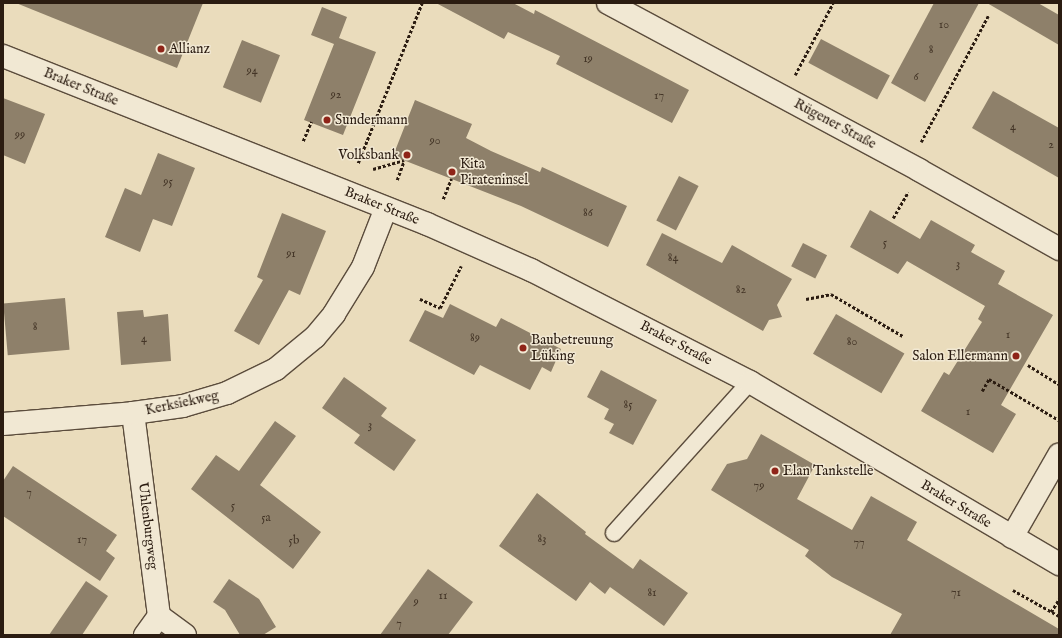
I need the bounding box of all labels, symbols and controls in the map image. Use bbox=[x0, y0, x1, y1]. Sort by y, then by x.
house number: 10 bbox=[939, 18, 949, 32]
place label: Allianz bbox=[169, 41, 210, 57]
house number: 8 bbox=[929, 43, 933, 57]
marker: Allianz bbox=[156, 44, 166, 54]
house number: 19 bbox=[583, 52, 593, 66]
street label: Braker Straße bbox=[41, 64, 121, 110]
house number: 94 bbox=[246, 64, 258, 78]
house number: 6 bbox=[913, 70, 919, 84]
house number: 92 bbox=[331, 88, 341, 102]
house number: 17 bbox=[654, 89, 664, 103]
street label: Rügener Straße bbox=[791, 95, 879, 153]
place label: Sundermann bbox=[335, 112, 408, 128]
marker: Sundermann bbox=[322, 115, 332, 125]
house number: 4 bbox=[1010, 120, 1016, 134]
house number: 99 bbox=[15, 128, 25, 142]
house number: 90 bbox=[429, 134, 441, 148]
house number: 2 bbox=[1048, 138, 1054, 152]
place label: Volksbank bbox=[338, 147, 399, 163]
marker: Volksbank bbox=[402, 150, 412, 160]
place label: Kita Pirateninsel bbox=[460, 156, 528, 188]
marker: Kita Pirateninsel bbox=[447, 167, 457, 177]
house number: 95 bbox=[163, 175, 173, 189]
street label: Braker Straße bbox=[342, 183, 422, 229]
house number: 86 bbox=[583, 206, 593, 220]
house number: 5 bbox=[883, 236, 887, 250]
house number: 91 bbox=[286, 247, 296, 261]
house number: 84 bbox=[668, 251, 678, 265]
house number: 3 bbox=[956, 257, 960, 271]
house number: 82 bbox=[736, 283, 746, 297]
street label: Braker Straße bbox=[637, 317, 715, 369]
house number: 8 bbox=[33, 320, 37, 334]
house number: 1 bbox=[1006, 328, 1010, 342]
house number: 89 bbox=[470, 331, 480, 345]
house number: 4 bbox=[141, 332, 147, 346]
place label: Baubetreuung Lüking bbox=[531, 332, 613, 364]
house number: 80 bbox=[847, 335, 857, 349]
marker: Baubetreuung Lüking bbox=[518, 343, 528, 353]
place label: Salon Ellermann bbox=[912, 348, 1008, 364]
marker: Salon Ellermann bbox=[1011, 351, 1021, 361]
street label: Kerksiekweg bbox=[144, 387, 220, 419]
house number: 85 bbox=[623, 398, 633, 412]
house number: 1 bbox=[966, 405, 970, 419]
house number: 3 bbox=[368, 418, 372, 432]
place label: Elan Tankstelle bbox=[783, 463, 873, 479]
marker: Elan Tankstelle bbox=[770, 466, 780, 476]
street label: Braker Straße bbox=[918, 476, 994, 532]
house number: 79 bbox=[754, 479, 764, 493]
street label: Uhlenburgweg bbox=[134, 481, 162, 571]
house number: 7 bbox=[26, 486, 32, 500]
house number: 5 bbox=[231, 499, 235, 513]
house number: 5a bbox=[261, 511, 271, 525]
house number: 83 bbox=[537, 532, 547, 546]
house number: 17 bbox=[77, 533, 87, 547]
house number: 5b bbox=[289, 534, 299, 548]
house number: 77 bbox=[853, 536, 865, 550]
house number: 81 bbox=[647, 586, 657, 600]
house number: 71 bbox=[951, 586, 961, 600]
house number: 11 bbox=[439, 589, 447, 603]
house number: 9 bbox=[413, 595, 419, 609]
house number: 7 bbox=[396, 617, 402, 631]

